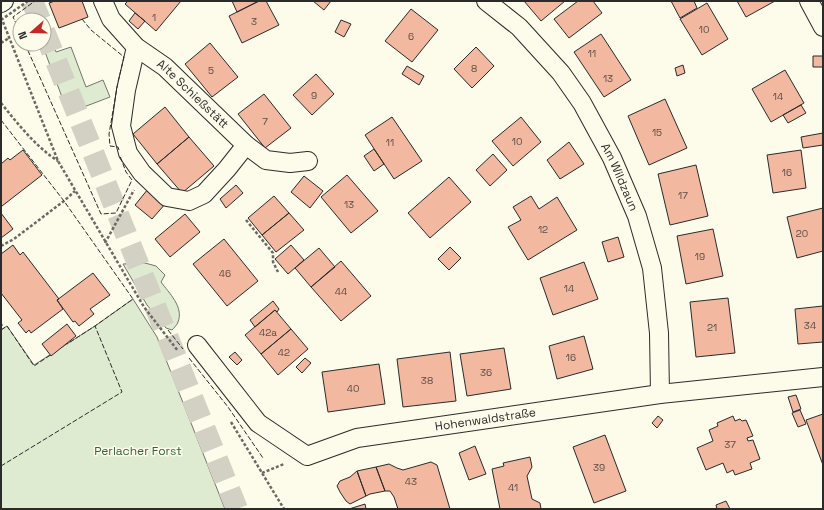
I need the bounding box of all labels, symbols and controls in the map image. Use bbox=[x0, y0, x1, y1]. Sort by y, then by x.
house number: 1 bbox=[152, 11, 156, 24]
north arrow bbox=[12, 12, 52, 52]
house number: 3 bbox=[251, 15, 257, 28]
house number: 10 bbox=[699, 23, 709, 36]
text: N bbox=[15, 30, 30, 41]
house number: 6 bbox=[408, 30, 414, 43]
house number: 11 bbox=[588, 47, 596, 60]
street label: Alte Schießstätt bbox=[154, 56, 232, 132]
house number: 8 bbox=[471, 62, 477, 75]
house number: 5 bbox=[208, 64, 214, 77]
house number: 13 bbox=[603, 72, 613, 85]
house number: 9 bbox=[311, 89, 317, 102]
house number: 14 bbox=[773, 90, 783, 103]
house number: 7 bbox=[262, 115, 268, 128]
house number: 15 bbox=[652, 126, 662, 139]
house number: 10 bbox=[512, 135, 522, 148]
house number: 11 bbox=[386, 136, 394, 149]
street label: Am Wildzaun bbox=[597, 140, 642, 213]
house number: 16 bbox=[782, 166, 792, 179]
house number: 17 bbox=[678, 189, 688, 202]
house number: 13 bbox=[344, 198, 354, 211]
house number: 12 bbox=[538, 223, 548, 236]
house number: 20 bbox=[796, 227, 808, 240]
house number: 19 bbox=[695, 250, 705, 263]
house number: 46 bbox=[219, 267, 231, 280]
house number: 14 bbox=[564, 282, 574, 295]
house number: 44 bbox=[335, 285, 347, 298]
house number: 34 bbox=[804, 319, 816, 332]
house number: 21 bbox=[707, 321, 717, 334]
house number: 42a bbox=[259, 326, 277, 339]
house number: 42 bbox=[278, 346, 290, 359]
house number: 16 bbox=[566, 351, 576, 364]
house number: 36 bbox=[480, 366, 492, 379]
house number: 38 bbox=[421, 374, 433, 387]
house number: 40 bbox=[347, 382, 359, 395]
street label: Hohenwaldstraße bbox=[434, 404, 537, 435]
house number: 37 bbox=[724, 438, 736, 451]
park label: Perlacher Forst bbox=[94, 443, 182, 459]
house number: 39 bbox=[593, 461, 605, 474]
house number: 43 bbox=[405, 475, 417, 488]
house number: 41 bbox=[508, 481, 518, 494]

